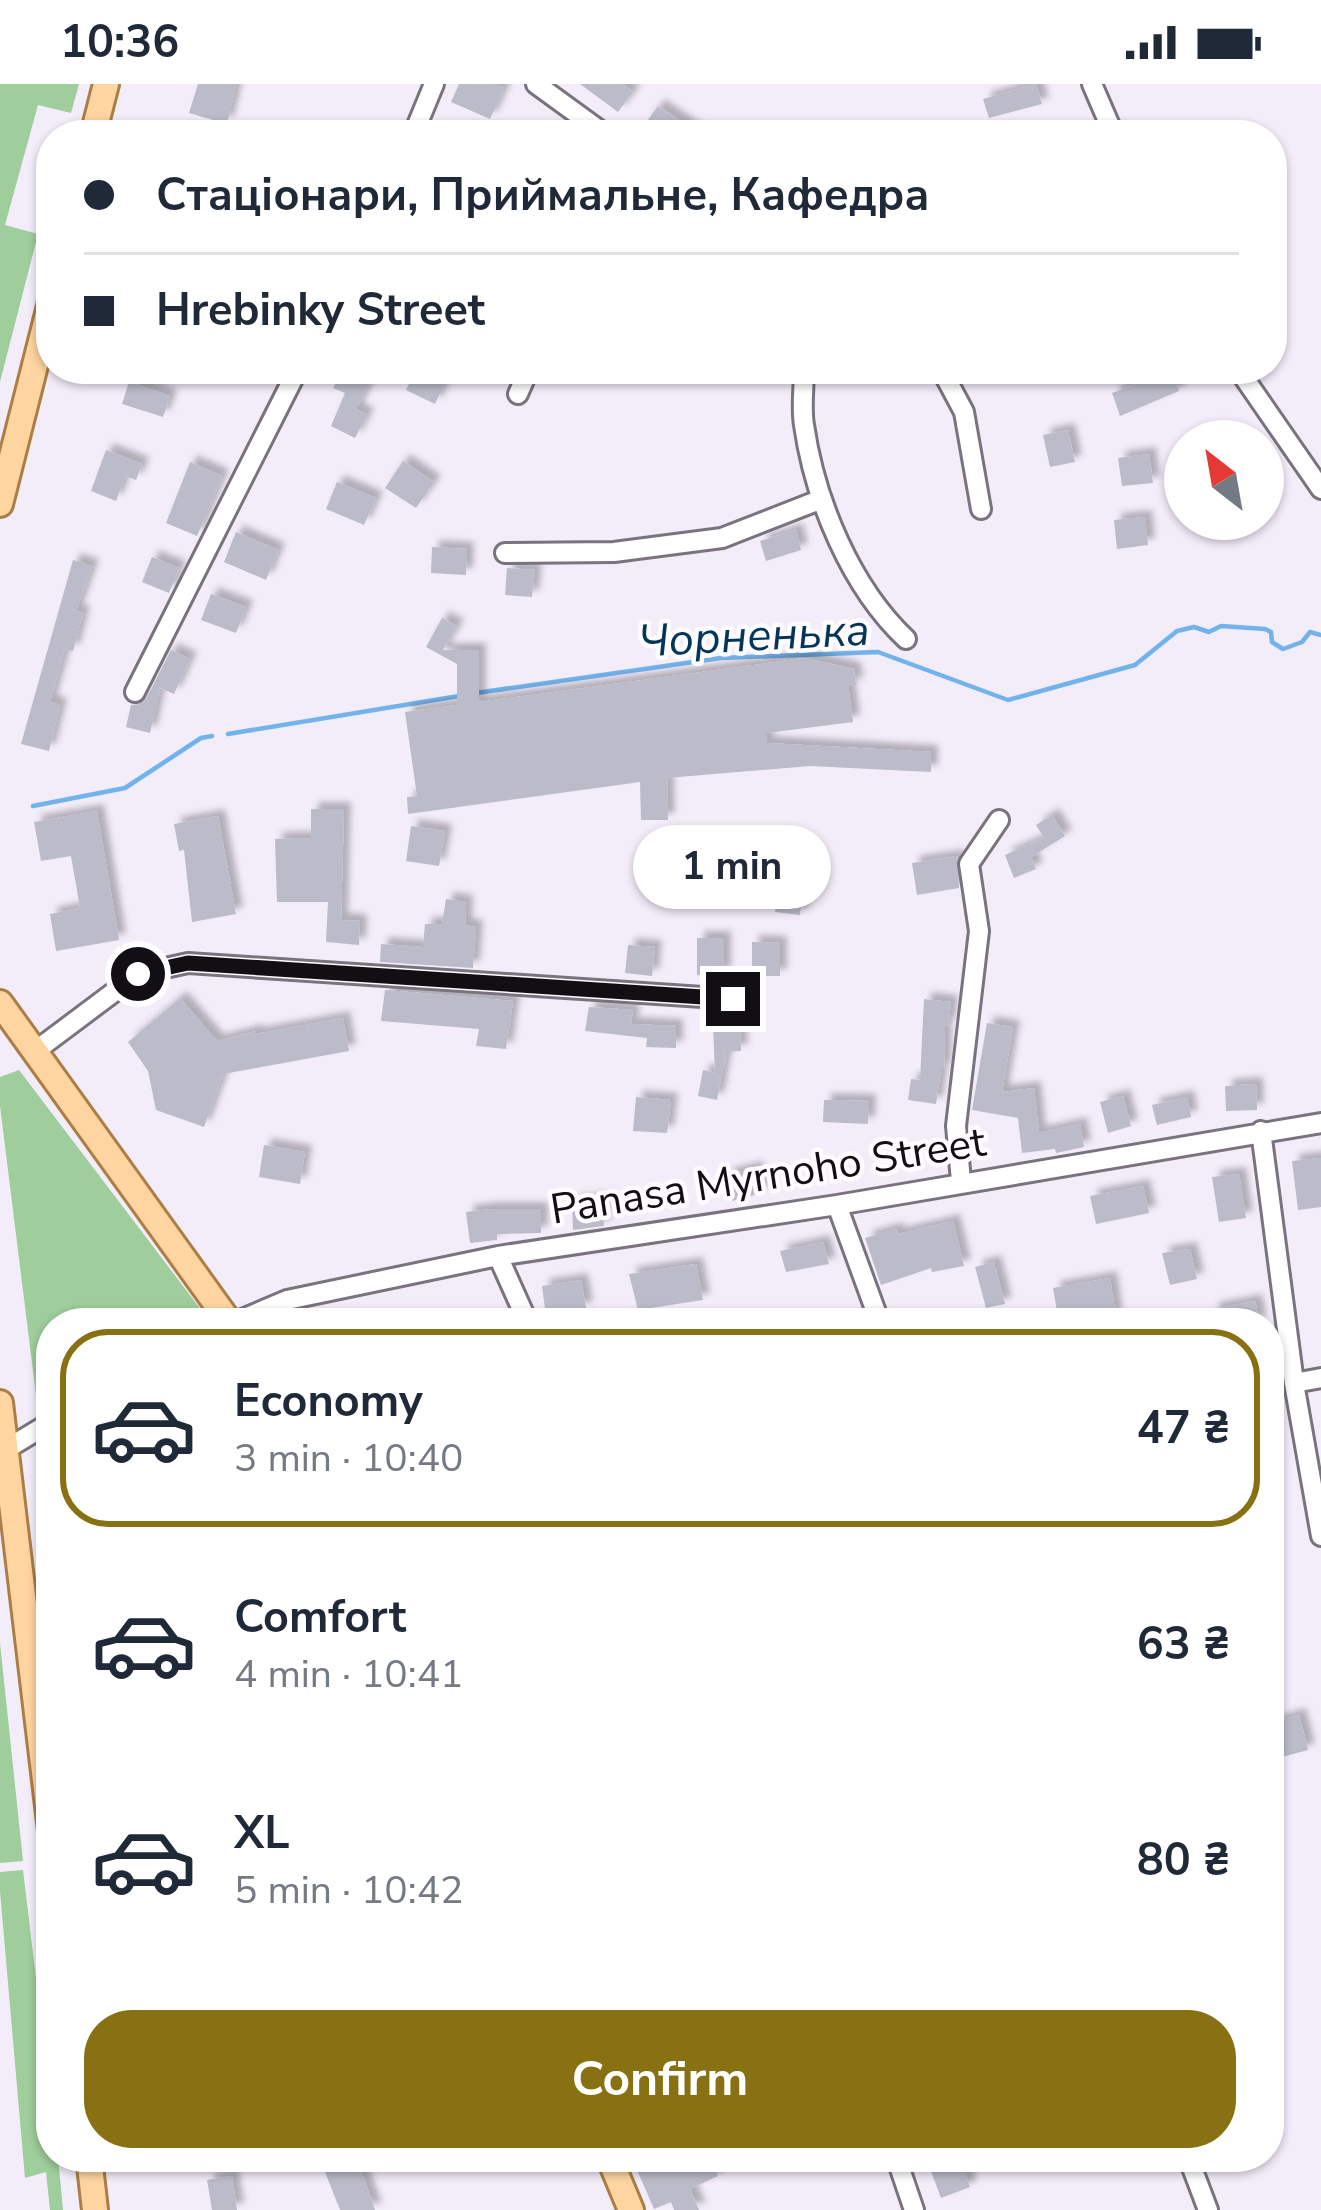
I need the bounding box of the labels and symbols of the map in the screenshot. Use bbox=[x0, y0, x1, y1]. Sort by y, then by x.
north arrow bbox=[1164, 420, 1284, 540]
water label: Чорненька bbox=[637, 599, 871, 673]
callout: 1 min bbox=[634, 825, 832, 909]
route start bbox=[111, 947, 165, 1001]
route end bbox=[706, 972, 760, 1026]
street label: Panasa Myrnoho Street bbox=[546, 1113, 990, 1239]

